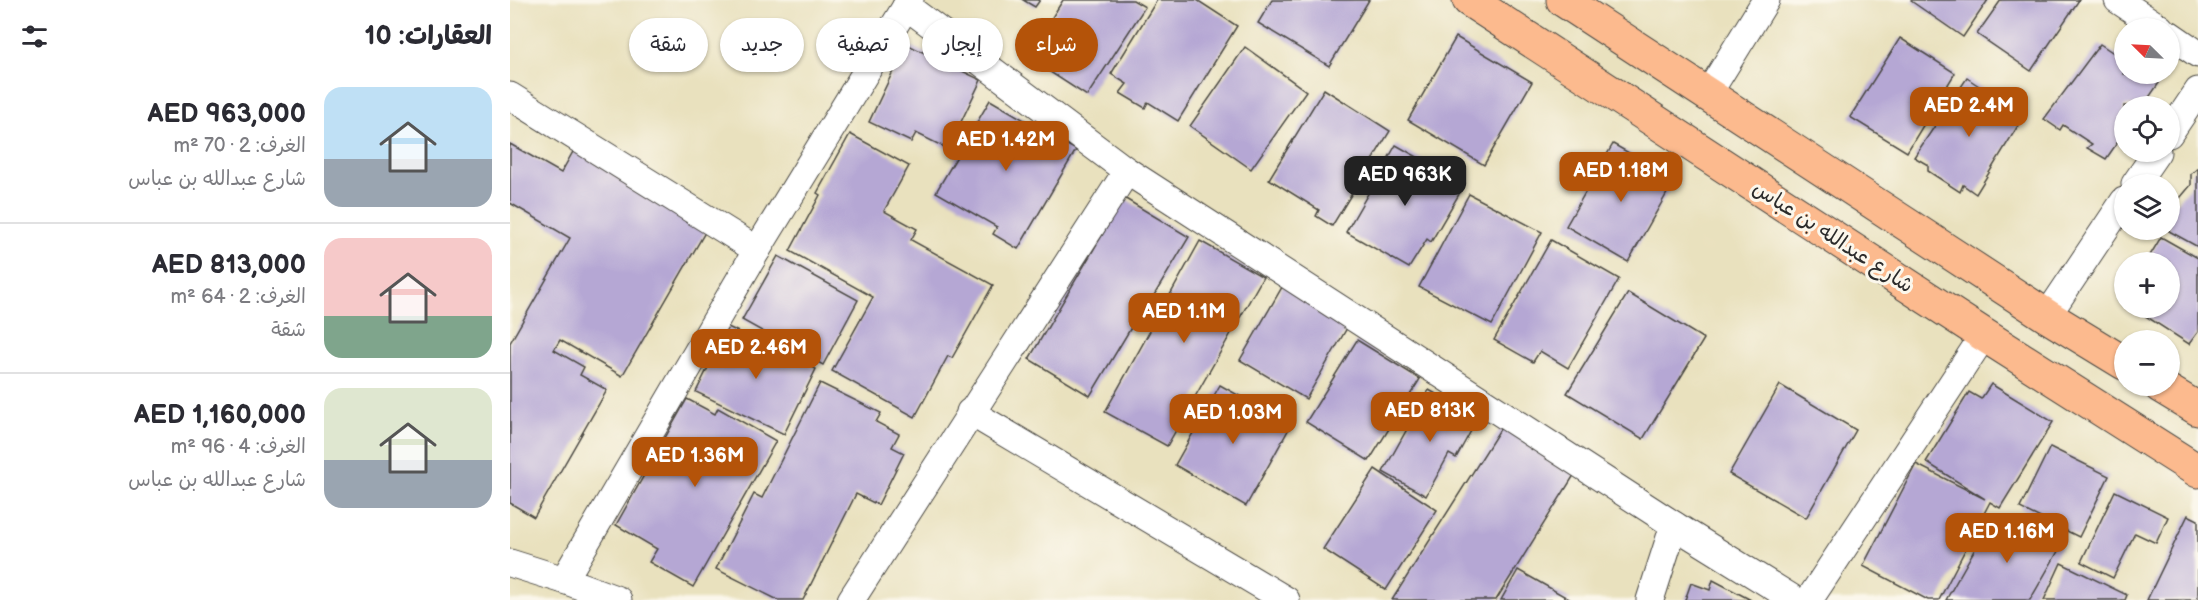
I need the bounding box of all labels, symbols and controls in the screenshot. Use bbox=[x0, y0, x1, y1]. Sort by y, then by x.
chip: شقة bbox=[629, 18, 708, 72]
chip: جديد bbox=[720, 18, 804, 72]
chip: تصفية bbox=[816, 18, 910, 72]
chip: إيجار bbox=[922, 18, 1003, 72]
chip: شراء bbox=[1015, 18, 1098, 72]
north arrow bbox=[2114, 18, 2180, 84]
map controls bbox=[2114, 18, 2180, 396]
icon: filters bbox=[18, 20, 51, 53]
text: العقارات: 10 bbox=[364, 21, 492, 52]
pin: AED 2.4M bbox=[1907, 87, 2031, 138]
text: AED 2.4M bbox=[1924, 94, 2014, 118]
button: locate bbox=[2114, 96, 2180, 162]
text: AED 963,000 bbox=[148, 99, 306, 130]
icon: home bbox=[372, 111, 444, 183]
pin: AED 1.42M bbox=[937, 121, 1075, 172]
text: AED 1.42M bbox=[957, 128, 1055, 152]
text: الغرف: 2 · 70 m² bbox=[173, 134, 306, 158]
pin: AED 1.18M bbox=[1552, 152, 1690, 203]
pin: AED 963K bbox=[1343, 156, 1467, 207]
text: AED 1.18M bbox=[1573, 159, 1669, 183]
text: AED 963K bbox=[1358, 163, 1452, 187]
text: شارع عبدالله بن عباس bbox=[128, 167, 306, 191]
button: layers bbox=[2114, 174, 2180, 240]
street label: شارع عبدالله بن عباس bbox=[1747, 176, 1918, 300]
text: AED 813,000 bbox=[152, 250, 306, 281]
button: + bbox=[2114, 252, 2180, 318]
icon: home bbox=[372, 262, 444, 334]
text: الغرف: 2 · 64 m² bbox=[171, 285, 306, 309]
pin: AED 1.1M bbox=[1122, 293, 1246, 344]
text: AED 1.1M bbox=[1142, 300, 1226, 324]
text: شقة bbox=[271, 318, 306, 342]
pin: AED 2.46M bbox=[687, 329, 825, 380]
button: − bbox=[2114, 330, 2180, 396]
text: AED 2.46M bbox=[705, 336, 807, 360]
pin: AED 813K bbox=[1368, 392, 1492, 443]
pin: AED 1.03M bbox=[1164, 394, 1302, 445]
text: AED 813K bbox=[1385, 399, 1475, 423]
text: AED 1,160,000 bbox=[134, 400, 306, 431]
text: AED 1.03M bbox=[1184, 401, 1282, 425]
icon: home bbox=[372, 412, 444, 484]
text: الغرف: 4 · 96 m² bbox=[171, 435, 306, 459]
pin: AED 1.36M bbox=[626, 437, 764, 488]
text: AED 1.36M bbox=[646, 444, 744, 468]
text: شارع عبدالله بن عباس bbox=[128, 468, 306, 492]
pin: AED 1.16M bbox=[1938, 513, 2076, 564]
text: AED 1.16M bbox=[1959, 520, 2055, 544]

